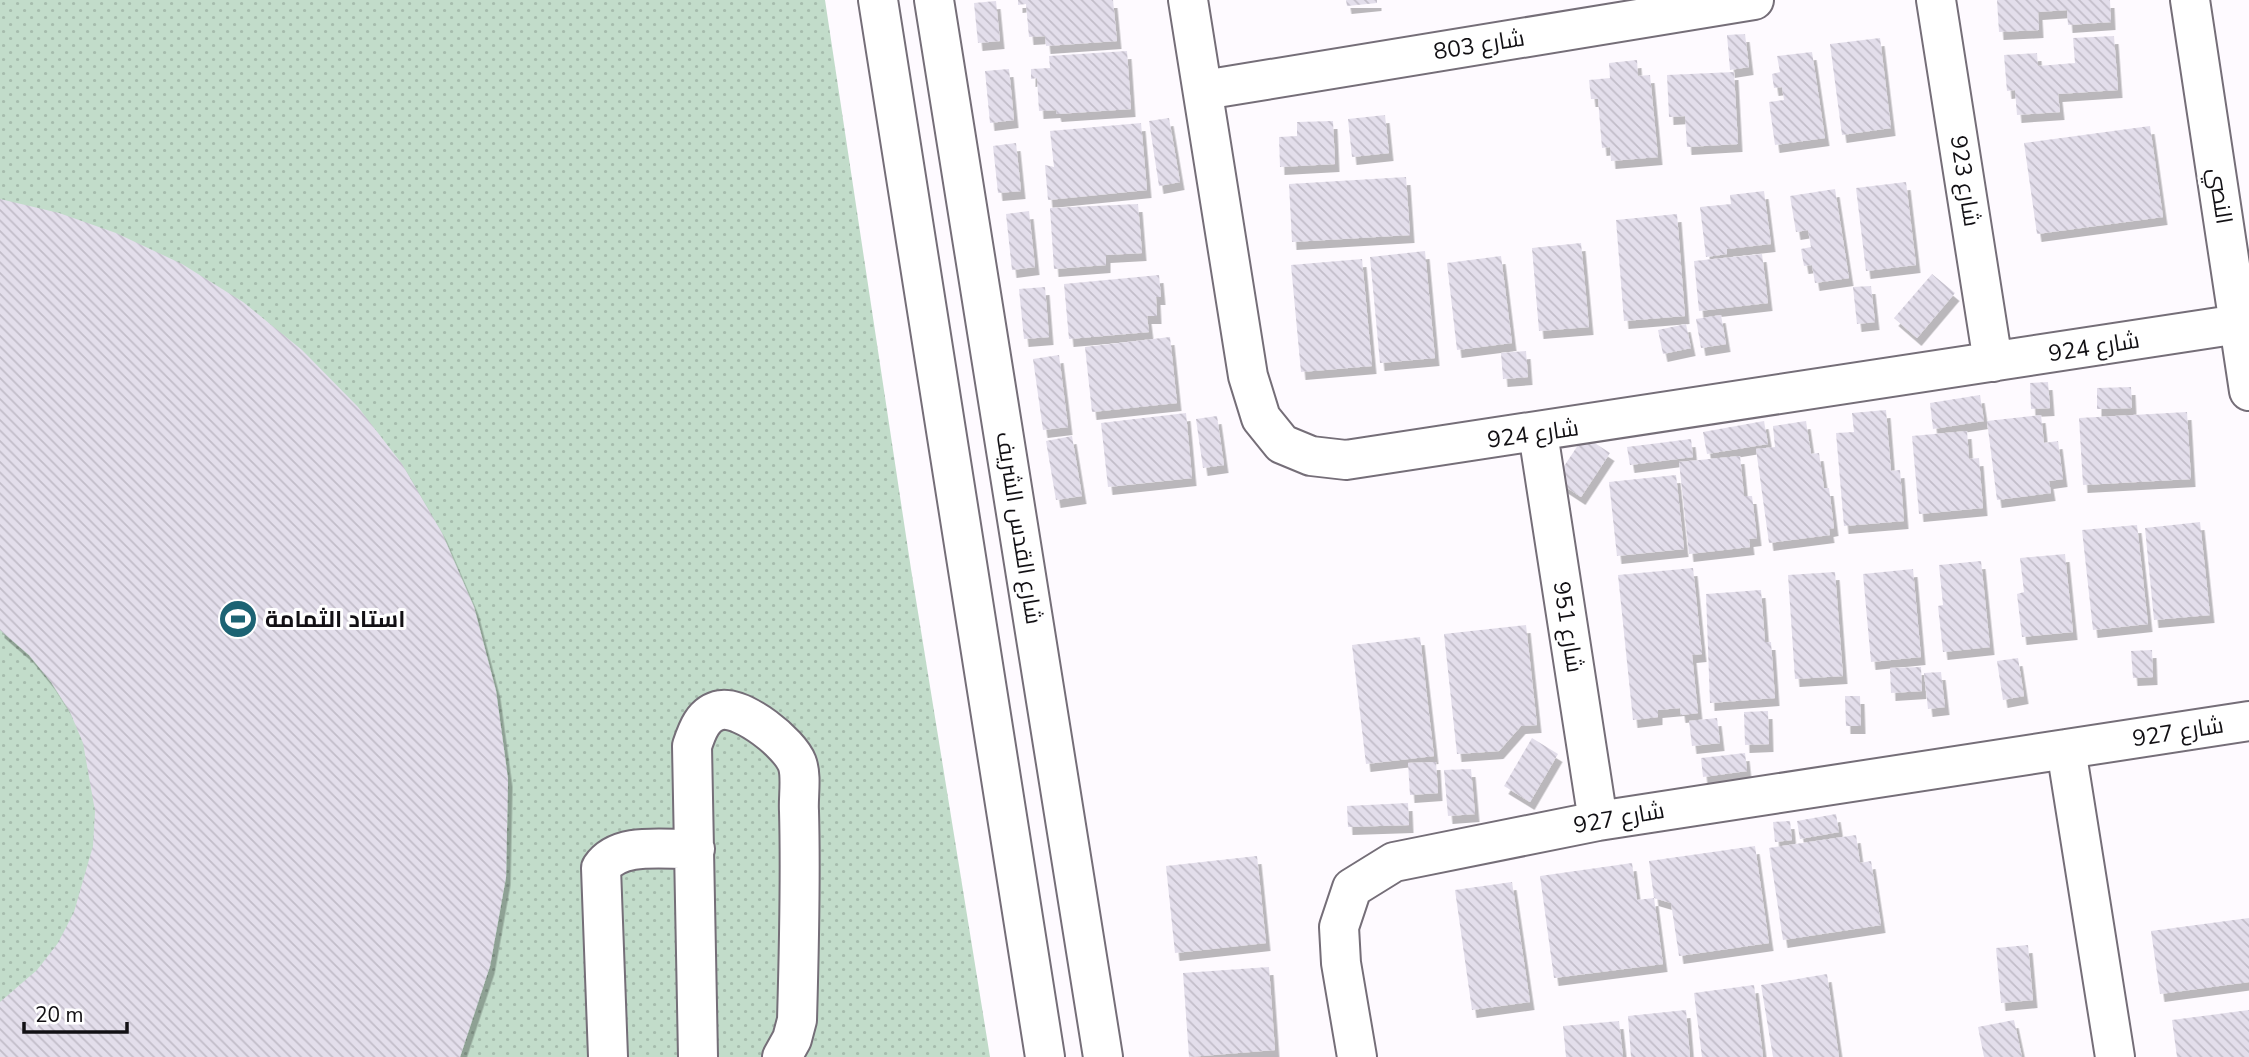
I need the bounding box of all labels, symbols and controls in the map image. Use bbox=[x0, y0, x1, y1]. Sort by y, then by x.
street label: شارع 803 bbox=[1431, 23, 1527, 67]
street label: شارع 923 bbox=[1943, 133, 1987, 229]
street label: النصي bbox=[2199, 166, 2240, 227]
street label: شارع 924 bbox=[2046, 325, 2142, 369]
street label: شارع 924 bbox=[1485, 412, 1581, 456]
street label: شارع القدس الشريف bbox=[988, 429, 1050, 627]
street label: شارع 951 bbox=[1546, 579, 1590, 675]
sports icon: استاد الثمامة bbox=[217, 598, 259, 640]
place label: استاد الثمامة bbox=[265, 604, 405, 635]
street label: شارع 927 bbox=[2130, 710, 2226, 754]
street label: شارع 927 bbox=[1571, 795, 1667, 841]
scale bar bbox=[24, 990, 128, 1034]
text: 20 m bbox=[35, 1001, 84, 1029]

